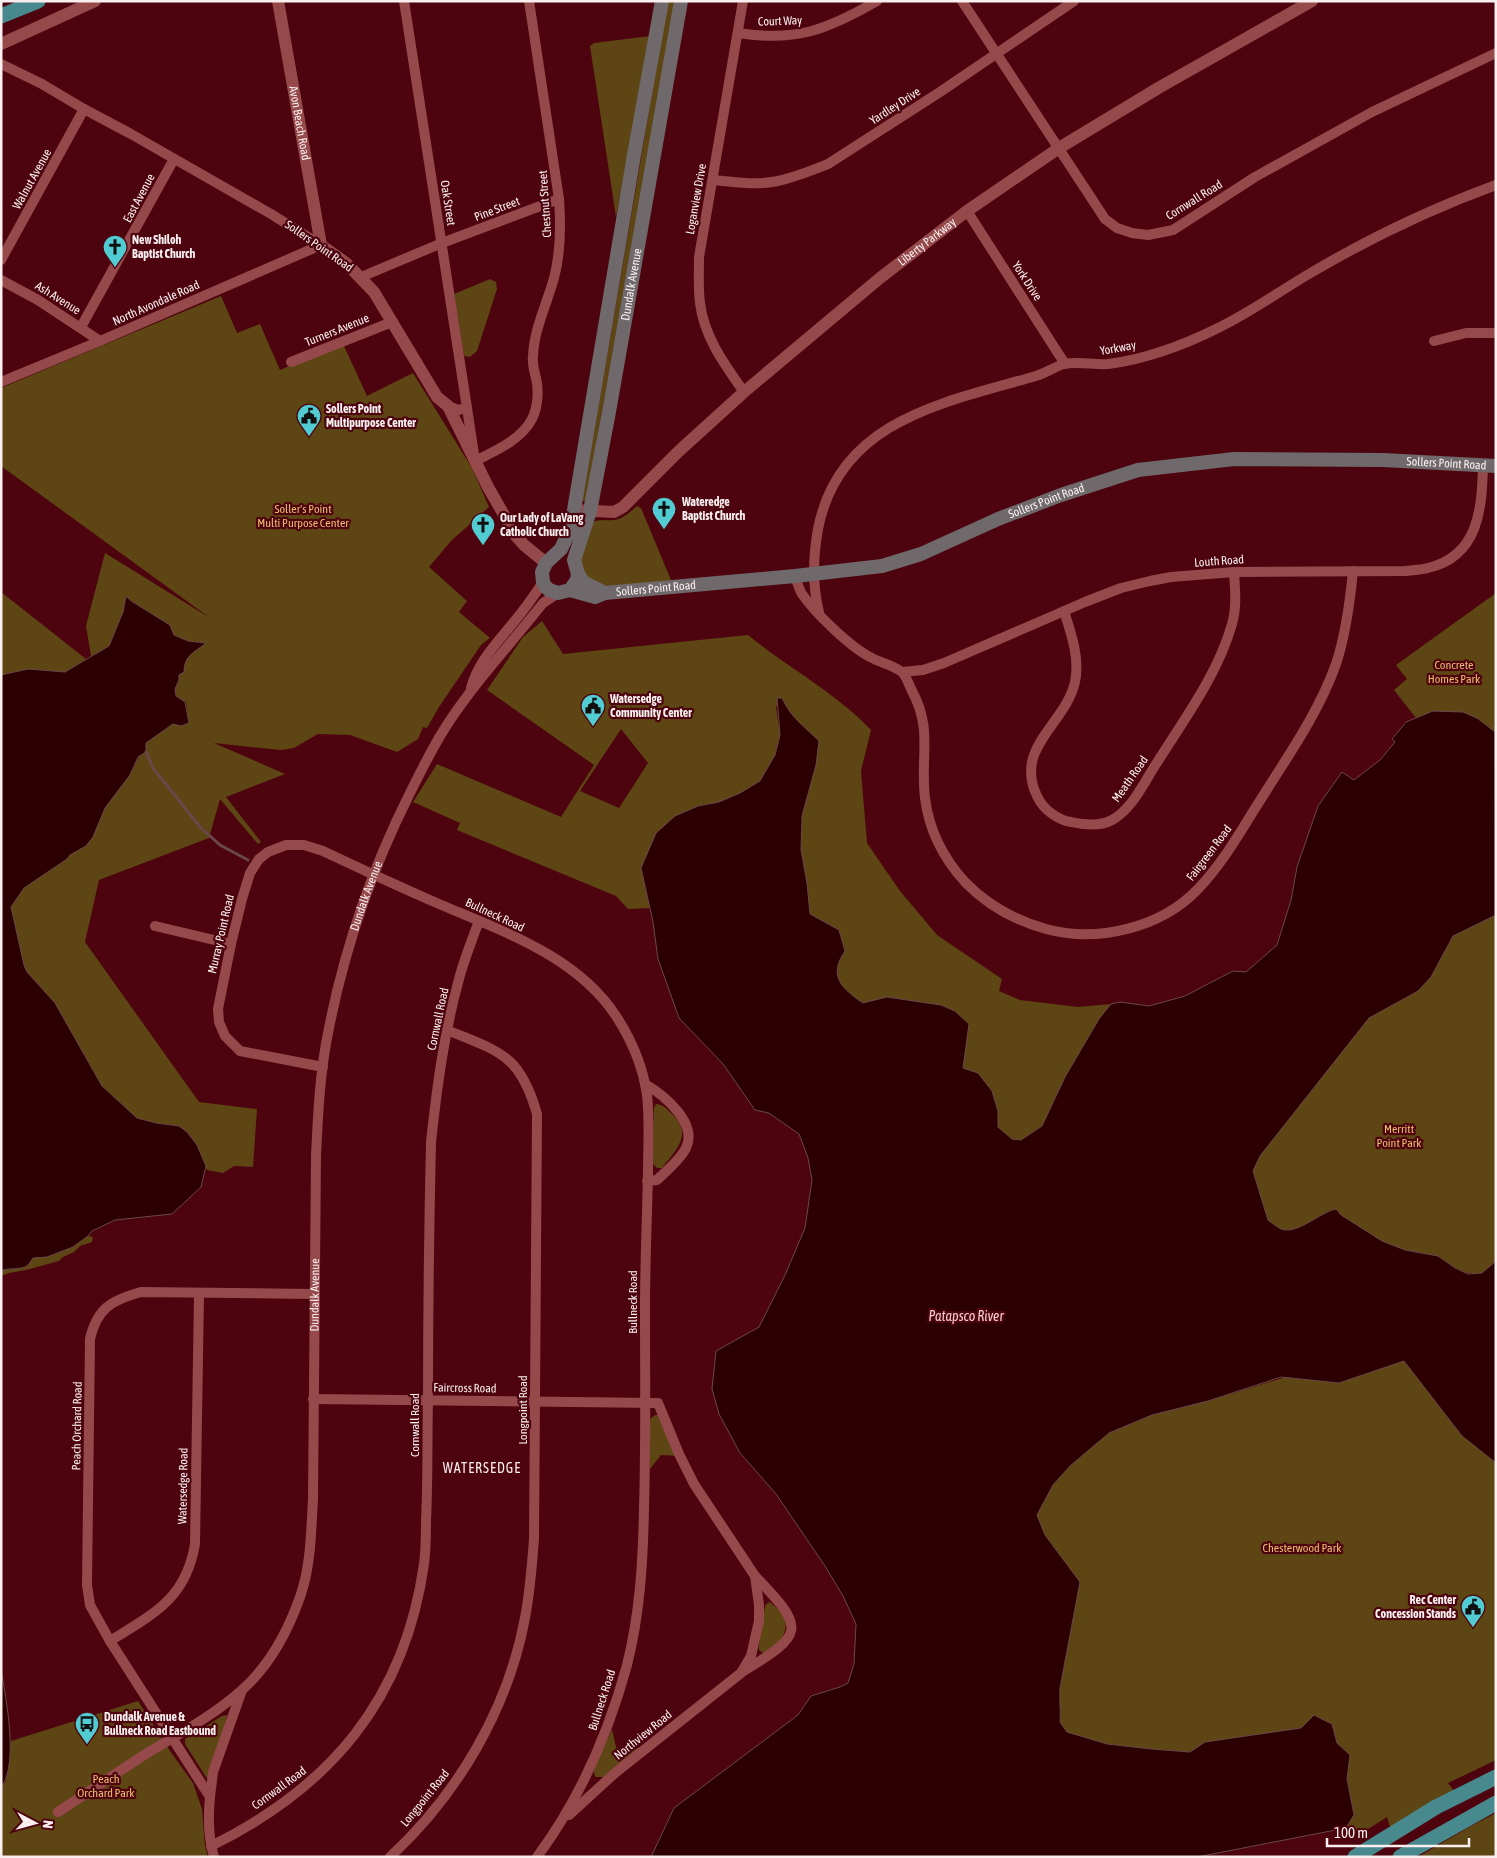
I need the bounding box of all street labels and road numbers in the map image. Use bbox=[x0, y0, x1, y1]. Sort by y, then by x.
street label: Court Way bbox=[758, 13, 802, 29]
street label: Yardley Drive bbox=[867, 84, 923, 128]
street label: Avon Beach Road bbox=[286, 85, 313, 162]
street label: Walnut Avenue bbox=[10, 146, 54, 212]
street label: Loganview Drive bbox=[683, 162, 709, 236]
street label: Chestnut Street bbox=[536, 169, 554, 238]
street label: East Avenue bbox=[120, 171, 158, 225]
street label: Cornwall Road bbox=[1163, 177, 1225, 223]
street label: Oak Street bbox=[438, 179, 459, 227]
street label: Pine Street bbox=[472, 194, 522, 224]
street label: Liberty Parkway bbox=[895, 215, 959, 269]
street label: Sollers Point Road bbox=[282, 217, 356, 275]
street label: Dundalk Avenue bbox=[618, 247, 645, 322]
street label: York Drive bbox=[1009, 259, 1045, 303]
street label: North Avondale Road bbox=[110, 278, 202, 328]
street label: Ash Avenue bbox=[33, 279, 83, 317]
street label: Turners Avenue bbox=[303, 311, 371, 349]
street label: Yorkway bbox=[1099, 338, 1137, 358]
street label: Sollers Point Road bbox=[1406, 454, 1487, 472]
street label: Sollers Point Road bbox=[1006, 481, 1086, 521]
street label: Louth Road bbox=[1194, 552, 1244, 570]
street label: Sollers Point Road bbox=[616, 578, 696, 599]
street label: Meath Road bbox=[1109, 753, 1151, 805]
street label: Fairgreen Road bbox=[1184, 822, 1234, 884]
street label: Dundalk Avenue bbox=[347, 859, 385, 933]
street label: Murray Point Road bbox=[205, 893, 237, 975]
street label: Bullneck Road bbox=[463, 895, 527, 935]
street label: Cornwall Road bbox=[425, 986, 451, 1052]
street label: Dundalk Avenue bbox=[307, 1258, 322, 1331]
street label: Bullneck Road bbox=[626, 1270, 640, 1334]
street label: Longpoint Road bbox=[516, 1375, 530, 1445]
street label: Faircross Road bbox=[433, 1380, 497, 1396]
street label: Peach Orchard Road bbox=[69, 1381, 85, 1471]
street label: Cornwall Road bbox=[408, 1393, 422, 1457]
street label: Watersedge Road bbox=[175, 1448, 191, 1524]
street label: Bullneck Road bbox=[586, 1668, 618, 1732]
street label: Northview Road bbox=[611, 1707, 675, 1763]
street label: Cornwall Road bbox=[249, 1764, 309, 1812]
street label: Longpoint Road bbox=[398, 1767, 452, 1829]

